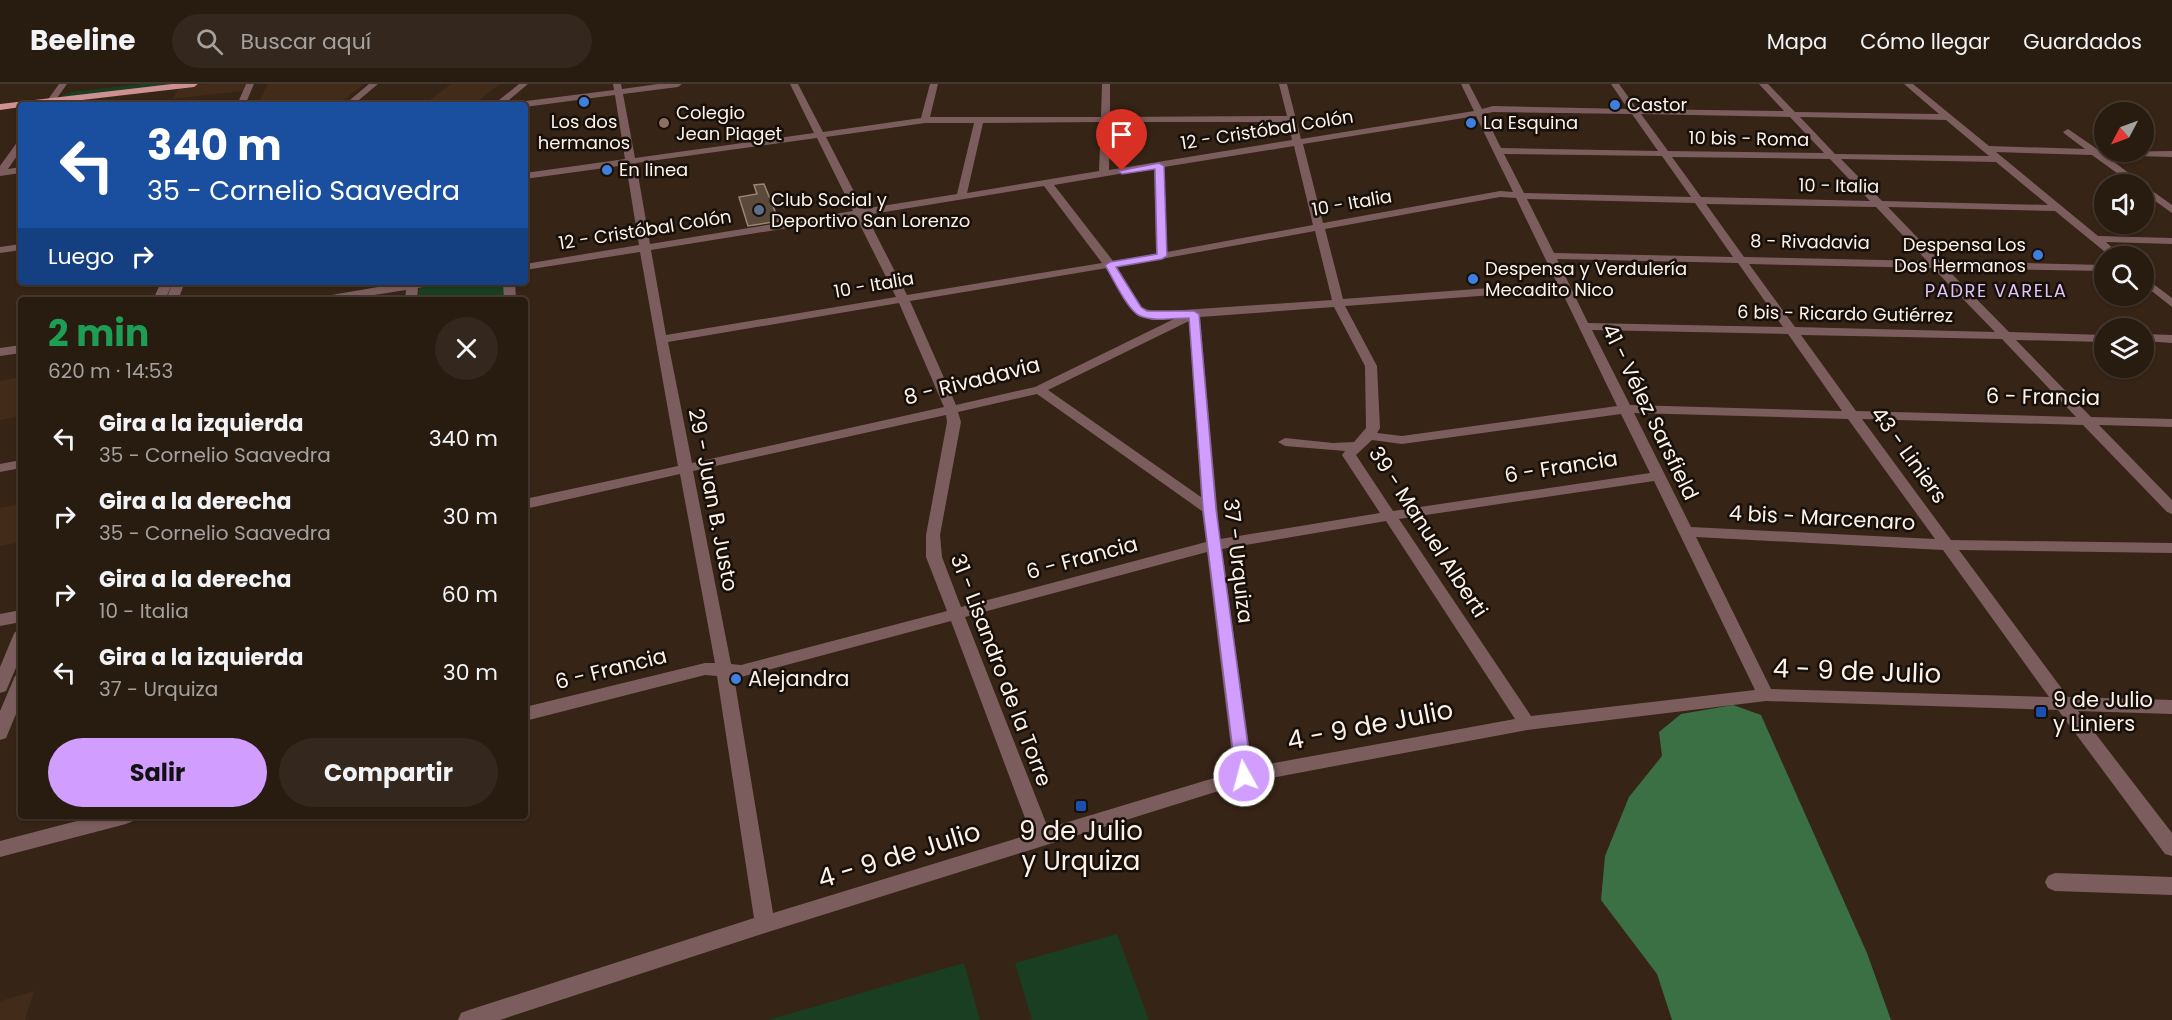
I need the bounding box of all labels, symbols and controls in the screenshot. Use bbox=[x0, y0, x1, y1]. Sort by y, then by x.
search box bbox=[172, 14, 592, 68]
text: Beeline bbox=[30, 21, 136, 60]
icon: search bbox=[193, 25, 226, 58]
text: Buscar aquí bbox=[241, 26, 371, 57]
text: Mapa bbox=[1767, 27, 1827, 56]
text: Cómo llegar bbox=[1860, 27, 1990, 56]
text: Guardados bbox=[2023, 27, 2142, 56]
place label: Castor bbox=[1627, 92, 1688, 117]
marker: Los dos hermanos bbox=[577, 95, 591, 109]
marker: Castor bbox=[1608, 98, 1622, 112]
place label: Colegio Jean Piaget bbox=[676, 100, 782, 146]
north arrow bbox=[2094, 102, 2154, 162]
map controls bbox=[2094, 102, 2154, 378]
street label: 12 - Cristóbal Colón bbox=[1179, 104, 1355, 156]
place label: Los dos hermanos bbox=[538, 109, 630, 155]
pin bbox=[1096, 109, 1147, 171]
place label: La Esquina bbox=[1483, 110, 1578, 135]
text: 340 m bbox=[147, 116, 282, 175]
marker: Colegio Jean Piaget bbox=[657, 116, 671, 130]
marker: La Esquina bbox=[1464, 116, 1478, 130]
icon: arrive bbox=[1105, 118, 1138, 151]
street label: 10 bis - Roma bbox=[1689, 125, 1810, 152]
icon: left bbox=[48, 126, 126, 204]
place label: En linea bbox=[619, 157, 688, 182]
marker: En linea bbox=[600, 163, 614, 177]
text: 35 - Cornelio Saavedra bbox=[147, 172, 460, 209]
street label: 10 - Italia bbox=[1798, 172, 1880, 199]
button: sound bbox=[2094, 174, 2154, 234]
street label: 10 - Italia bbox=[1310, 183, 1394, 222]
place label: Club Social y Deportivo San Lorenzo bbox=[771, 187, 970, 233]
marker: Club Social y Deportivo San Lorenzo bbox=[752, 203, 766, 217]
street label: 12 - Cristóbal Colón bbox=[557, 204, 733, 256]
street label: 8 - Rivadavia bbox=[1750, 228, 1870, 255]
place label: Despensa Los Dos Hermanos bbox=[1894, 232, 2026, 278]
icon: right bbox=[126, 240, 159, 273]
text: Luego bbox=[48, 241, 114, 272]
button: search bbox=[2094, 246, 2154, 306]
marker: Despensa Los Dos Hermanos bbox=[2031, 248, 2045, 262]
place label: Despensa y Verdulería Mecadito Nico bbox=[1485, 256, 1687, 302]
street label: 10 - Italia bbox=[832, 265, 916, 304]
marker: Despensa y Verdulería Mecadito Nico bbox=[1466, 272, 1480, 286]
district label: PADRE VARELA bbox=[1925, 278, 2067, 303]
street label: 6 bis - Ricardo Gutiérrez bbox=[1737, 299, 1953, 328]
text: 2 min bbox=[48, 308, 149, 359]
button: close bbox=[435, 317, 498, 380]
button: layers bbox=[2094, 318, 2154, 378]
street label: 41 - Vélez Sarsfield bbox=[1595, 319, 1706, 505]
street label: 8 - Rivadavia bbox=[901, 350, 1043, 411]
text: 620 m · 14:53 bbox=[48, 357, 173, 385]
street label: 6 - Francia bbox=[1986, 381, 2100, 412]
street label: 43 - Liniers bbox=[1864, 400, 1954, 509]
street label: 29 - Juan B. Justo bbox=[682, 406, 745, 594]
text: Gira a la izquierda bbox=[99, 408, 303, 439]
icon: left bbox=[48, 422, 81, 455]
text: 340 m bbox=[429, 423, 498, 454]
text: 35 - Cornelio Saavedra bbox=[99, 441, 331, 469]
street label: 39 - Manuel Alberti bbox=[1362, 441, 1495, 623]
street label: 6 - Francia bbox=[1502, 443, 1620, 490]
text: Gira a la derecha bbox=[99, 486, 292, 517]
street label: 37 - Urquiza bbox=[1216, 497, 1261, 625]
street label: 4 bis - Marcenaro bbox=[1728, 498, 1916, 537]
icon: right bbox=[48, 500, 81, 533]
text: 30 m bbox=[443, 501, 498, 532]
text: 35 - Cornelio Saavedra bbox=[99, 519, 331, 547]
street label: 6 - Francia bbox=[1023, 529, 1141, 586]
street label: 31 - Lisandro de la Torre bbox=[944, 549, 1059, 790]
text: Gira a la derecha bbox=[99, 564, 292, 595]
icon: right bbox=[48, 578, 81, 611]
text: 60 m bbox=[442, 579, 498, 610]
text: 10 - Italia bbox=[99, 597, 189, 625]
street label: 6 - Francia bbox=[552, 641, 670, 696]
text: Gira a la izquierda bbox=[99, 642, 303, 673]
street label: 4 - 9 de Julio bbox=[1772, 650, 1942, 692]
icon: left bbox=[48, 656, 81, 689]
text: 30 m bbox=[443, 657, 498, 688]
place label: Alejandra bbox=[748, 664, 849, 693]
marker: Alejandra bbox=[729, 672, 743, 686]
text: 37 - Urquiza bbox=[99, 675, 218, 703]
place label: 9 de Julio y Liniers bbox=[2053, 685, 2153, 738]
street label: 4 - 9 de Julio bbox=[1284, 691, 1456, 759]
marker: 9 de Julio y Liniers bbox=[2034, 705, 2048, 719]
button: Salir bbox=[48, 738, 267, 807]
button: Compartir bbox=[279, 738, 498, 807]
position arrow bbox=[1212, 744, 1276, 808]
marker: 9 de Julio y Urquiza bbox=[1074, 799, 1088, 813]
street label: 4 - 9 de Julio bbox=[813, 813, 985, 897]
place label: 9 de Julio y Urquiza bbox=[1019, 813, 1143, 879]

